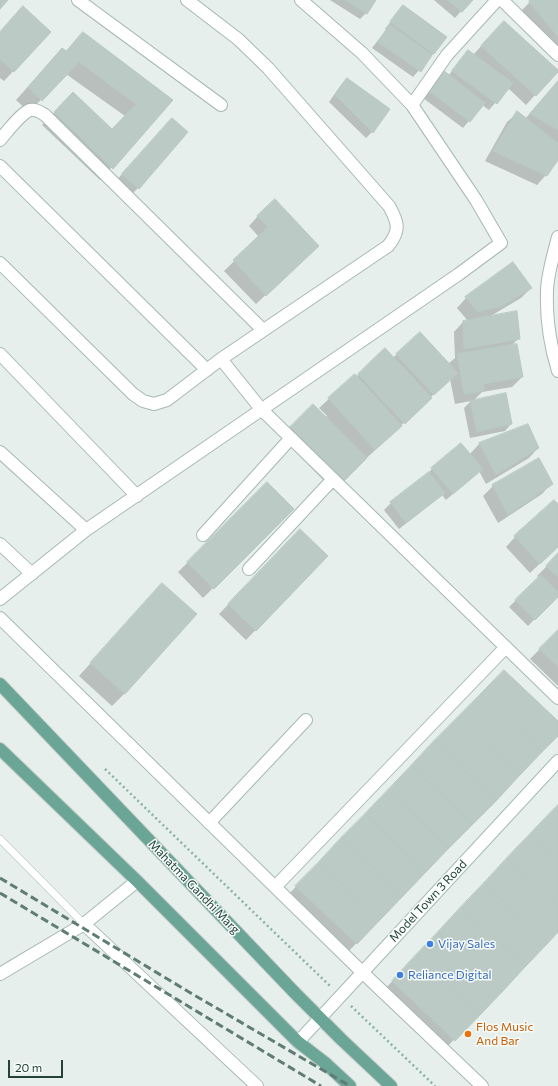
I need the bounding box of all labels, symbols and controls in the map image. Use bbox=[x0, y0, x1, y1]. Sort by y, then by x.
street label: Mahatma Gandhi Marg bbox=[145, 837, 243, 937]
street label: Model Town 3 Road bbox=[386, 857, 470, 945]
place label: Vijay Sales bbox=[438, 937, 495, 951]
marker: Vijay Sales bbox=[425, 939, 435, 949]
place label: Reliance Digital bbox=[408, 968, 492, 982]
marker: Reliance Digital bbox=[395, 970, 405, 980]
place label: Flos Music And Bar bbox=[476, 1020, 533, 1048]
marker: Flos Music And Bar bbox=[463, 1029, 473, 1039]
scale bar bbox=[10, 1052, 65, 1078]
text: 20 m bbox=[15, 1060, 42, 1074]

